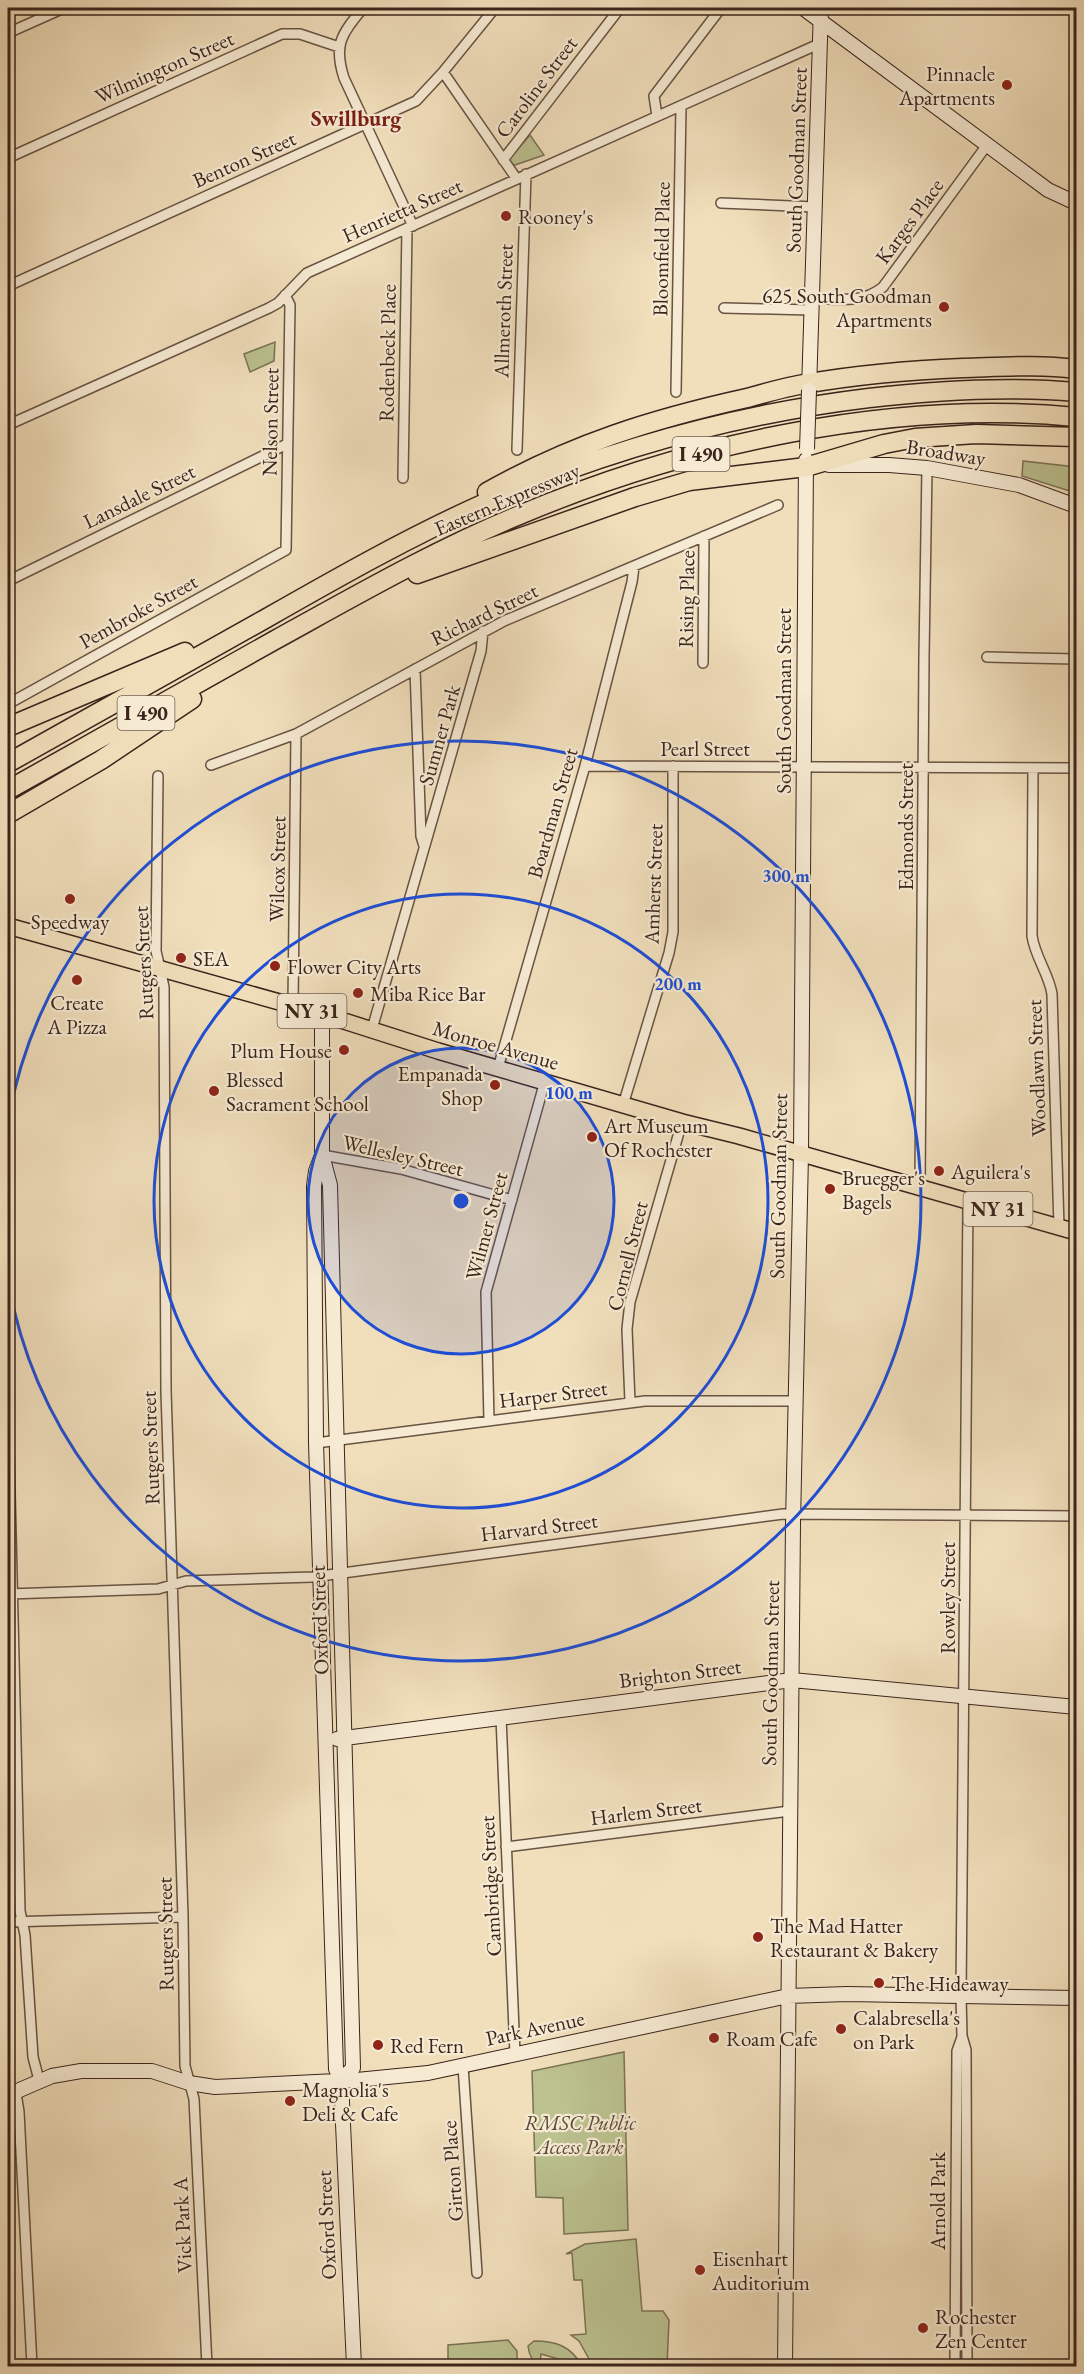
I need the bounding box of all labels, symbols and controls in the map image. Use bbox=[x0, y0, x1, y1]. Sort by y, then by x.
street label: Wilmington Street bbox=[90, 24, 238, 110]
street label: Caroline Street bbox=[489, 31, 583, 143]
place label: Pinnacle Apartments bbox=[898, 60, 995, 111]
street label: South Goodman Street bbox=[779, 66, 813, 253]
marker: Pinnacle Apartments bbox=[1000, 78, 1014, 92]
district label: Swillburg bbox=[311, 104, 402, 133]
street label: Benton Street bbox=[188, 124, 300, 194]
street label: Henrietta Street bbox=[338, 171, 467, 248]
street label: Karges Place bbox=[869, 173, 949, 269]
street label: Bloomfield Place bbox=[646, 181, 676, 317]
place label: Rooney's bbox=[518, 203, 593, 230]
marker: Rooney's bbox=[499, 209, 513, 223]
street label: Allmeroth Street bbox=[487, 243, 519, 380]
place label: 625 South Goodman Apartments bbox=[762, 282, 932, 333]
street label: Rodenbeck Place bbox=[372, 284, 402, 422]
marker: 625 South Goodman Apartments bbox=[937, 300, 951, 314]
street label: Nelson Street bbox=[256, 367, 284, 476]
street label: Broadway bbox=[904, 432, 988, 472]
road number: I 490 bbox=[672, 437, 730, 471]
street label: Eastern Expressway bbox=[430, 456, 585, 542]
street label: Lansdale Street bbox=[79, 457, 200, 535]
street label: Rising Place bbox=[672, 550, 700, 648]
street label: Pembroke Street bbox=[74, 567, 202, 655]
street label: Richard Street bbox=[426, 576, 542, 652]
street label: South Goodman Street bbox=[770, 608, 797, 794]
street label: Sumner Park bbox=[412, 680, 467, 788]
road number: I 490 bbox=[118, 696, 174, 730]
street label: Pearl Street bbox=[660, 735, 750, 762]
street label: Boardman Street bbox=[520, 744, 584, 881]
street label: Edmonds Street bbox=[892, 763, 919, 891]
street label: Wilcox Street bbox=[263, 815, 291, 922]
street label: Amherst Street bbox=[637, 823, 669, 946]
text: 300 m bbox=[762, 864, 810, 887]
marker: Speedway bbox=[63, 892, 77, 906]
street label: Rutgers Street bbox=[127, 905, 159, 1021]
place label: Speedway bbox=[31, 908, 110, 935]
place label: SEA bbox=[193, 945, 230, 972]
marker: SEA bbox=[174, 951, 188, 965]
place label: Flower City Arts bbox=[287, 953, 421, 980]
marker: Flower City Arts bbox=[268, 959, 282, 973]
text: 200 m bbox=[654, 972, 702, 995]
marker: Create A Pizza bbox=[70, 973, 84, 987]
place label: Miba Rice Bar bbox=[370, 980, 485, 1007]
marker: Miba Rice Bar bbox=[351, 986, 365, 1000]
place label: Create A Pizza bbox=[46, 989, 107, 1040]
road number: NY 31 bbox=[278, 994, 346, 1028]
street label: Woodlawn Street bbox=[1020, 998, 1052, 1137]
street label: Monroe Avenue bbox=[430, 1014, 562, 1076]
place label: Plum House bbox=[230, 1037, 332, 1064]
marker: Plum House bbox=[337, 1043, 351, 1057]
place label: Empanada Shop bbox=[397, 1060, 484, 1111]
place label: Blessed Sacrament School bbox=[226, 1066, 369, 1117]
marker: Empanada Shop bbox=[488, 1078, 502, 1092]
text: 100 m bbox=[545, 1081, 593, 1104]
marker: Blessed Sacrament School bbox=[207, 1084, 221, 1098]
street label: South Goodman Street bbox=[763, 1093, 793, 1279]
place label: Art Museum Of Rochester bbox=[603, 1112, 712, 1163]
street label: Wellesley Street bbox=[340, 1128, 466, 1182]
marker: Art Museum Of Rochester bbox=[585, 1130, 599, 1144]
place label: Aguilera's bbox=[950, 1158, 1031, 1185]
place label: Bruegger's Bagels bbox=[842, 1164, 925, 1215]
marker: Aguilera's bbox=[932, 1164, 946, 1178]
street label: Wilmer Street bbox=[459, 1169, 513, 1283]
marker: Bruegger's Bagels bbox=[823, 1182, 837, 1196]
centre of rings bbox=[451, 1191, 471, 1211]
road number: NY 31 bbox=[964, 1192, 1032, 1226]
street label: Cornell Street bbox=[600, 1198, 654, 1314]
street label: Harper Street bbox=[497, 1374, 609, 1414]
street label: Rutgers Street bbox=[135, 1390, 165, 1505]
street label: Harvard Street bbox=[479, 1506, 599, 1548]
street label: Rowley Street bbox=[934, 1541, 961, 1654]
street label: Oxford Street bbox=[304, 1564, 334, 1675]
street label: South Goodman Street bbox=[755, 1580, 785, 1766]
street label: Brighton Street bbox=[617, 1652, 743, 1694]
street label: Harlem Street bbox=[589, 1791, 704, 1831]
street label: Cambridge Street bbox=[473, 1815, 507, 1957]
street label: Rutgers Street bbox=[150, 1876, 179, 1991]
place label: The Mad Hatter Restaurant & Bakery bbox=[770, 1912, 939, 1963]
marker: The Mad Hatter Restaurant & Bakery bbox=[751, 1930, 765, 1944]
place label: The Hideaway bbox=[891, 1970, 1009, 1997]
marker: The Hideaway bbox=[872, 1976, 886, 1990]
street label: Park Avenue bbox=[483, 2004, 587, 2052]
place label: Calabresella's on Park bbox=[853, 2004, 960, 2055]
marker: Calabresella's on Park bbox=[834, 2022, 848, 2036]
place label: Roam Cafe bbox=[726, 2025, 818, 2052]
marker: Roam Cafe bbox=[707, 2031, 721, 2045]
place label: Red Fern bbox=[390, 2032, 464, 2059]
marker: Red Fern bbox=[371, 2038, 385, 2052]
place label: Magnolia's Deli & Cafe bbox=[302, 2076, 398, 2127]
marker: Magnolia's Deli & Cafe bbox=[283, 2094, 297, 2108]
park label: RMSC Public Access Park bbox=[524, 2109, 636, 2160]
street label: Girton Place bbox=[435, 2120, 469, 2222]
street label: Arnold Park bbox=[924, 2151, 951, 2251]
street label: Oxford Street bbox=[310, 2169, 342, 2280]
street label: Vick Park A bbox=[166, 2176, 198, 2274]
place label: Eisenhart Auditorium bbox=[711, 2245, 810, 2296]
marker: Eisenhart Auditorium bbox=[693, 2263, 707, 2277]
place label: Rochester Zen Center bbox=[935, 2303, 1027, 2354]
marker: Rochester Zen Center bbox=[916, 2321, 930, 2335]

